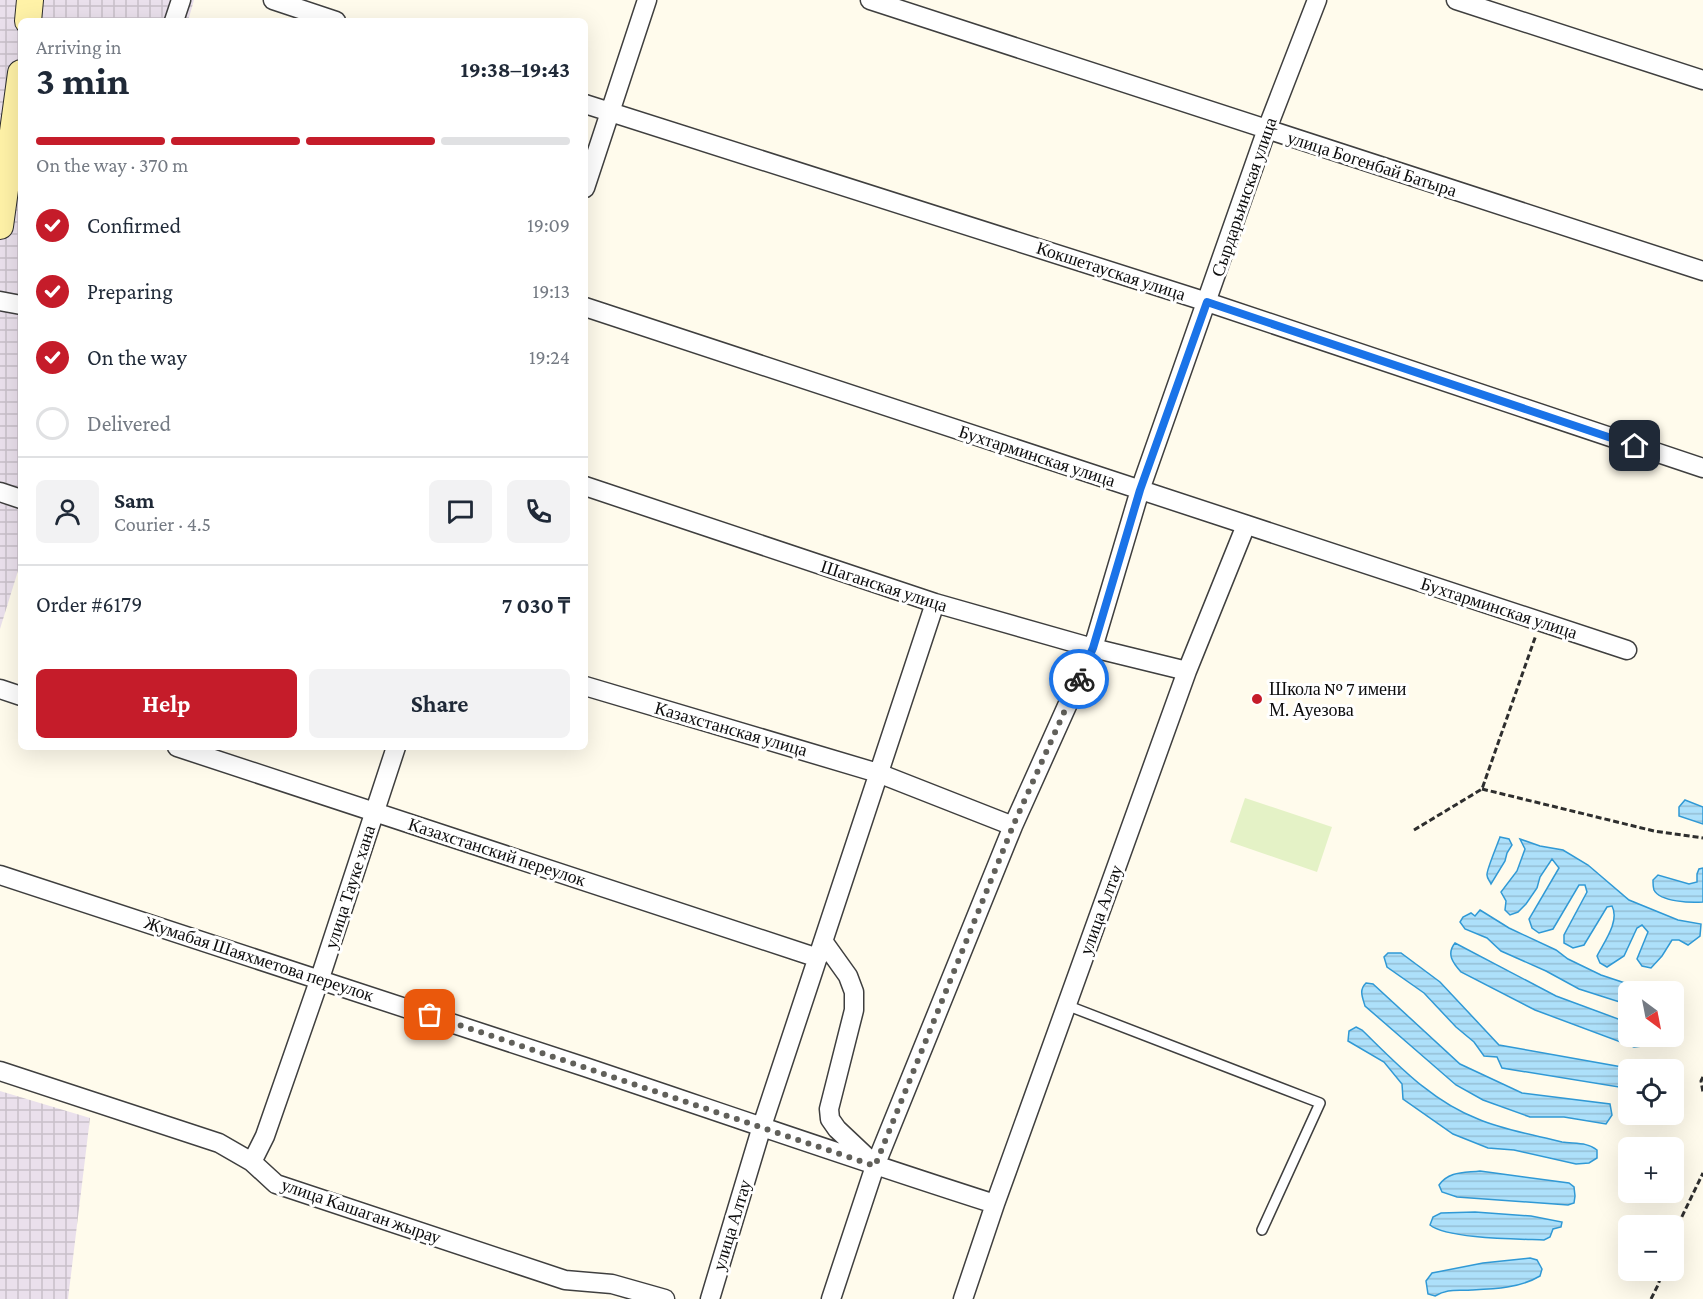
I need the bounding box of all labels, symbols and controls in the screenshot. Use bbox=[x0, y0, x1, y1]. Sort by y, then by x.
text: Arriving in bbox=[36, 36, 121, 58]
text: 19:38–19:43 bbox=[461, 57, 570, 82]
text: 3 min bbox=[36, 59, 129, 102]
street label: Сырдарьинская улица bbox=[1207, 115, 1281, 279]
street label: улица Богенбай Батыра bbox=[1285, 127, 1459, 201]
text: On the way · 370 m bbox=[36, 154, 188, 176]
icon: check bbox=[36, 209, 69, 242]
text: Confirmed bbox=[87, 213, 181, 238]
text: 19:09 bbox=[527, 214, 570, 236]
street label: Кокшетауская улица bbox=[1034, 237, 1188, 305]
icon: check bbox=[36, 275, 69, 308]
text: Preparing bbox=[87, 279, 173, 304]
text: 19:13 bbox=[533, 280, 570, 302]
icon: check bbox=[36, 341, 69, 374]
text: On the way bbox=[87, 345, 187, 370]
text: 19:24 bbox=[529, 346, 570, 368]
text: Delivered bbox=[87, 411, 171, 436]
pin bbox=[1609, 420, 1660, 471]
street label: Бухтарминская улица bbox=[956, 421, 1118, 491]
icon: home bbox=[1618, 429, 1651, 462]
button: person bbox=[36, 480, 99, 543]
button: chat bbox=[429, 480, 492, 543]
button: phone bbox=[507, 480, 570, 543]
text: Sam bbox=[114, 488, 154, 513]
text: Courier · 4.5 bbox=[114, 513, 211, 535]
street label: Шаганская улица bbox=[818, 556, 950, 616]
street label: Бухтарминская улица bbox=[1418, 573, 1580, 643]
text: Order #6179 bbox=[36, 592, 142, 617]
text: 7 030 ₸ bbox=[502, 593, 570, 618]
courier bbox=[1049, 649, 1109, 709]
icon: bike bbox=[1063, 663, 1096, 696]
button: Help bbox=[36, 669, 297, 738]
button: Share bbox=[309, 669, 570, 738]
place label: Школа № 7 имени М. Ауезова bbox=[1269, 679, 1407, 720]
marker: Школа № 7 имени М. Ауезова bbox=[1250, 692, 1264, 706]
street label: Казахстанская улица bbox=[652, 698, 810, 760]
street label: Казахстанский переулок bbox=[406, 814, 589, 890]
street label: улица Тауке хана bbox=[321, 823, 379, 951]
street label: улица Алтау bbox=[1076, 862, 1126, 958]
street label: Жумабая Шаяхметова переулок bbox=[142, 912, 377, 1006]
north arrow bbox=[1618, 981, 1684, 1047]
map controls bbox=[1618, 981, 1684, 1281]
pin bbox=[404, 989, 455, 1040]
icon: bag bbox=[413, 998, 446, 1031]
button: locate bbox=[1618, 1059, 1684, 1125]
button: + bbox=[1618, 1137, 1684, 1203]
street label: улица Кашаган жырау bbox=[279, 1174, 443, 1248]
street label: улица Алтау bbox=[709, 1177, 755, 1273]
button: − bbox=[1618, 1215, 1684, 1281]

